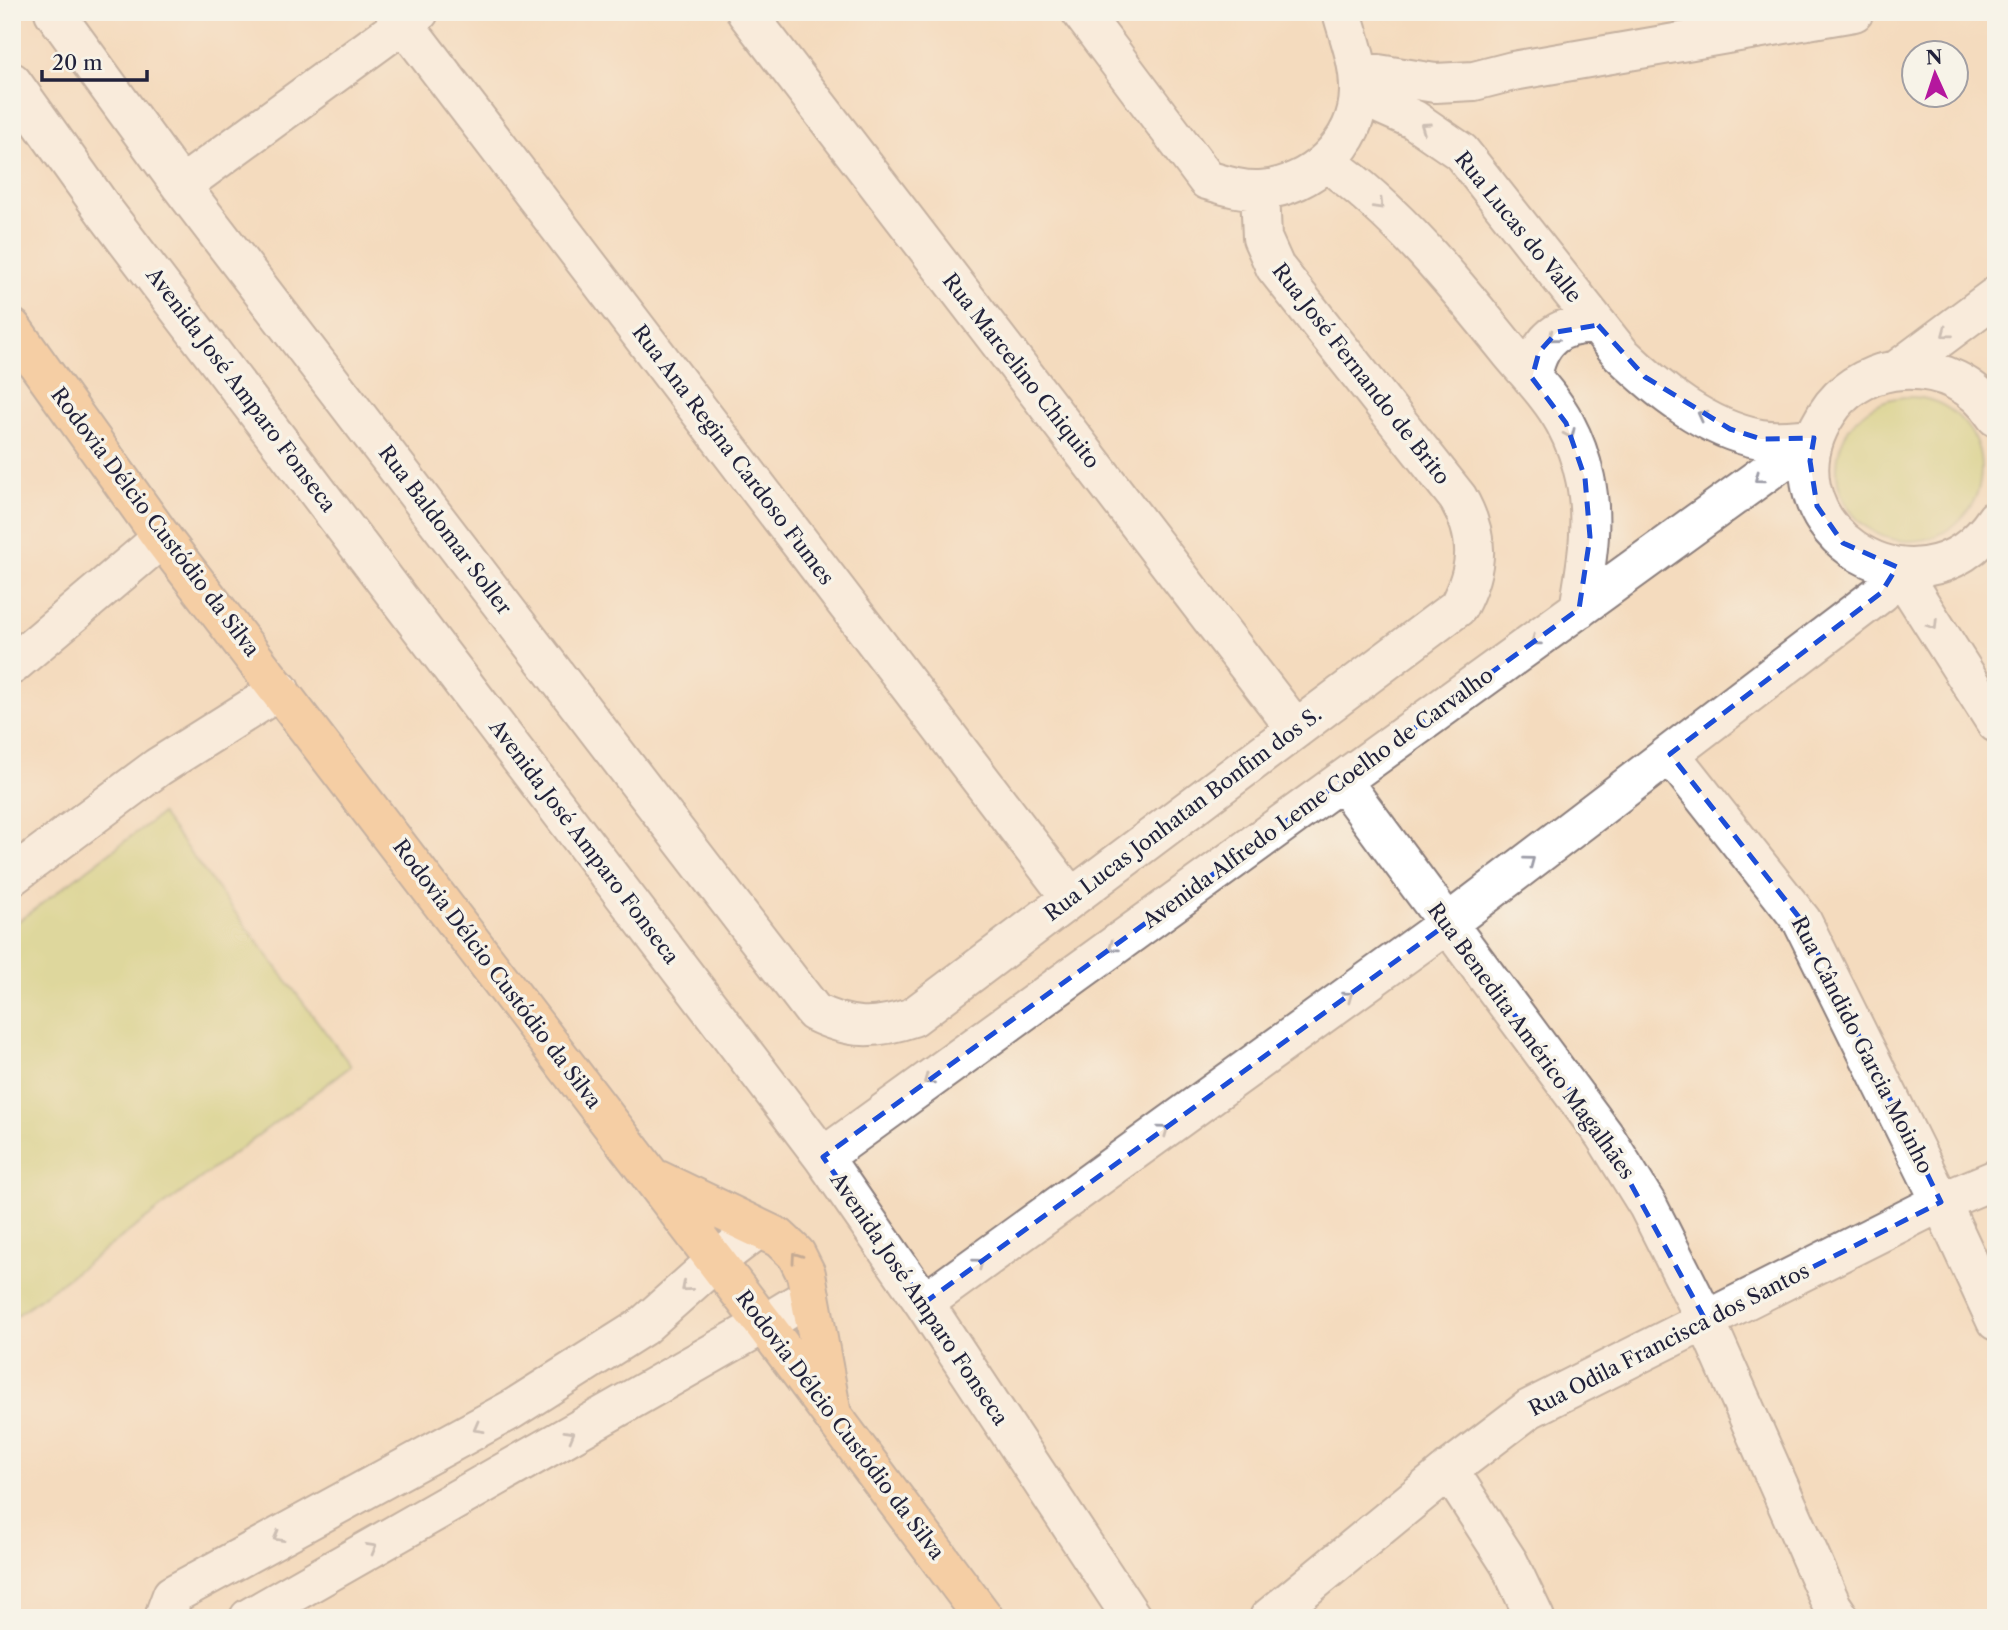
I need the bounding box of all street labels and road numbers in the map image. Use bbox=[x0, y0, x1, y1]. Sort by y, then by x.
street label: Rua Lucas do Valle bbox=[1450, 146, 1587, 307]
street label: Rua José Fernando de Brito bbox=[1267, 258, 1455, 489]
street label: Avenida José Amparo Fonseca bbox=[141, 262, 342, 517]
street label: Rua Marcelino Chiquito bbox=[938, 268, 1105, 473]
street label: Rua Ana Regina Cardoso Fumes bbox=[627, 320, 839, 590]
street label: Rodovia Délcio Custódio da Silva bbox=[46, 382, 265, 662]
street label: Rua Baldomar Soller bbox=[374, 440, 517, 619]
street label: Avenida Alfredo Leme Coelho de Carvalho bbox=[1137, 662, 1498, 934]
street label: Rua Lucas Jonhatan Bonfim dos S. bbox=[1039, 701, 1326, 926]
street label: Avenida José Amparo Fonseca bbox=[484, 714, 685, 969]
street label: Rodovia Délcio Custódio da Silva bbox=[388, 834, 607, 1114]
street label: Rua Benedita Américo Magalhães bbox=[1423, 898, 1640, 1184]
street label: Rua Cândido Garcia Moinho bbox=[1787, 912, 1938, 1177]
street label: Avenida José Amparo Fonseca bbox=[825, 1167, 1014, 1431]
street label: Rua Odila Francisca dos Santos bbox=[1524, 1258, 1813, 1421]
street label: Rodovia Délcio Custódio da Silva bbox=[731, 1285, 950, 1565]

